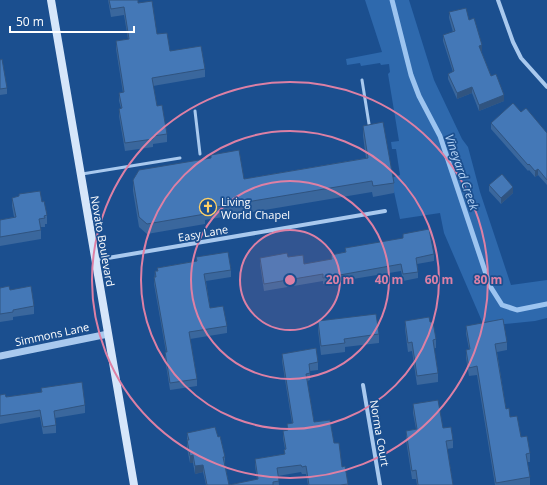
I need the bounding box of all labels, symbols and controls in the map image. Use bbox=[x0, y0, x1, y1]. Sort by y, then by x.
scale bar bbox=[10, 8, 134, 34]
text: 50 m bbox=[16, 13, 44, 30]
water label: Vineyard Creek bbox=[441, 132, 483, 213]
street label: Novato Boulevard bbox=[88, 194, 118, 288]
place label: Living World Chapel bbox=[221, 194, 290, 222]
church icon: Living World Chapel bbox=[198, 197, 218, 217]
street label: Easy Lane bbox=[177, 221, 229, 245]
text: 20 m bbox=[326, 271, 354, 288]
text: 40 m bbox=[375, 271, 403, 288]
text: 60 m bbox=[425, 271, 453, 288]
text: 80 m bbox=[474, 271, 502, 288]
centre of rings bbox=[283, 273, 297, 287]
street label: Simmons Lane bbox=[14, 319, 90, 349]
street label: Norma Court bbox=[367, 399, 393, 467]

